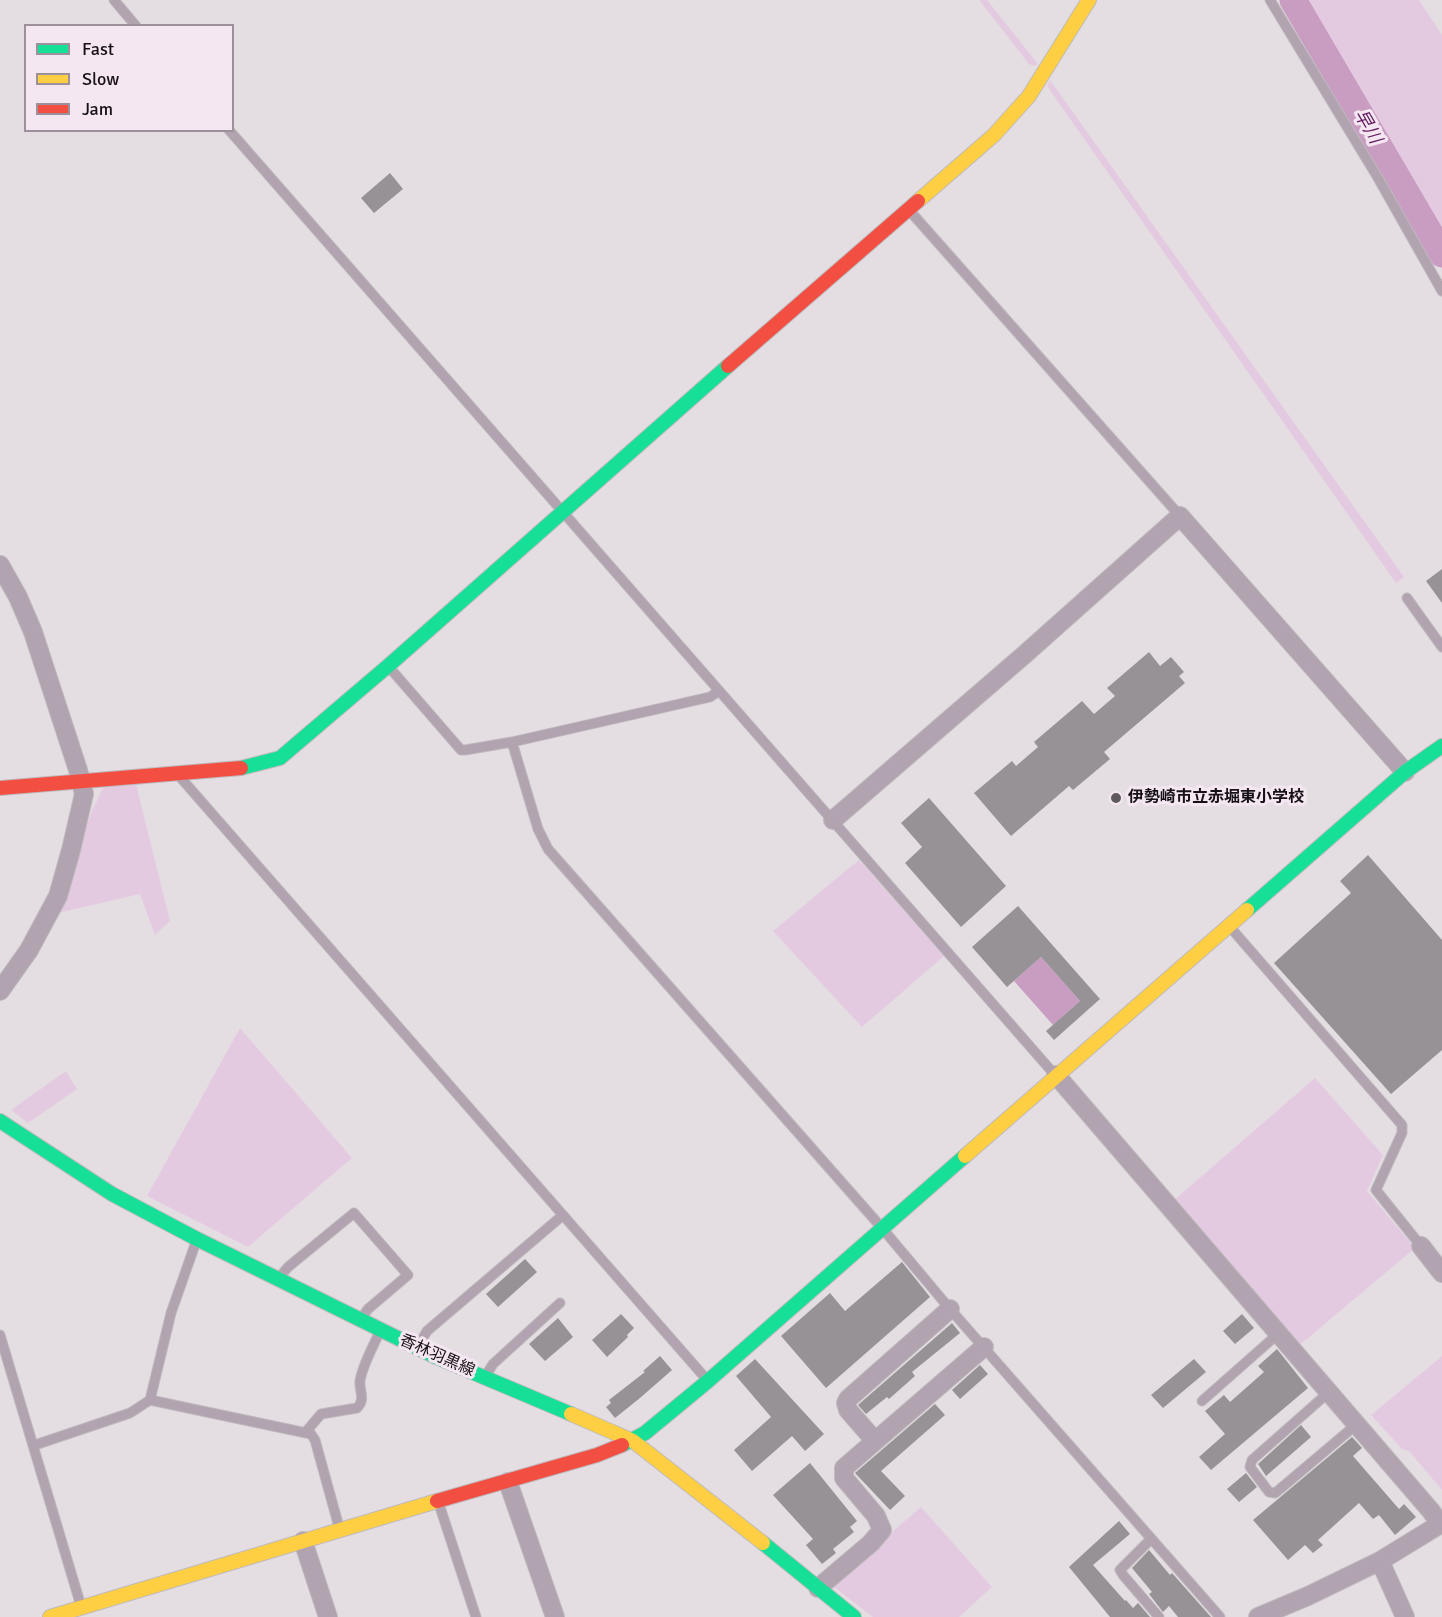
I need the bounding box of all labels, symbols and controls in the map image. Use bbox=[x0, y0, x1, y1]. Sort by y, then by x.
legend bbox=[24, 24, 234, 132]
text: Fast bbox=[82, 38, 114, 60]
text: Slow bbox=[82, 68, 119, 90]
text: Jam bbox=[82, 98, 113, 120]
water label: 早川 bbox=[1349, 106, 1385, 148]
place label: 伊勢崎市立赤堀東小学校 bbox=[1128, 788, 1304, 808]
marker: 伊勢崎市立赤堀東小学校 bbox=[1109, 791, 1123, 805]
street label: 香林羽黒線 bbox=[397, 1331, 477, 1381]

